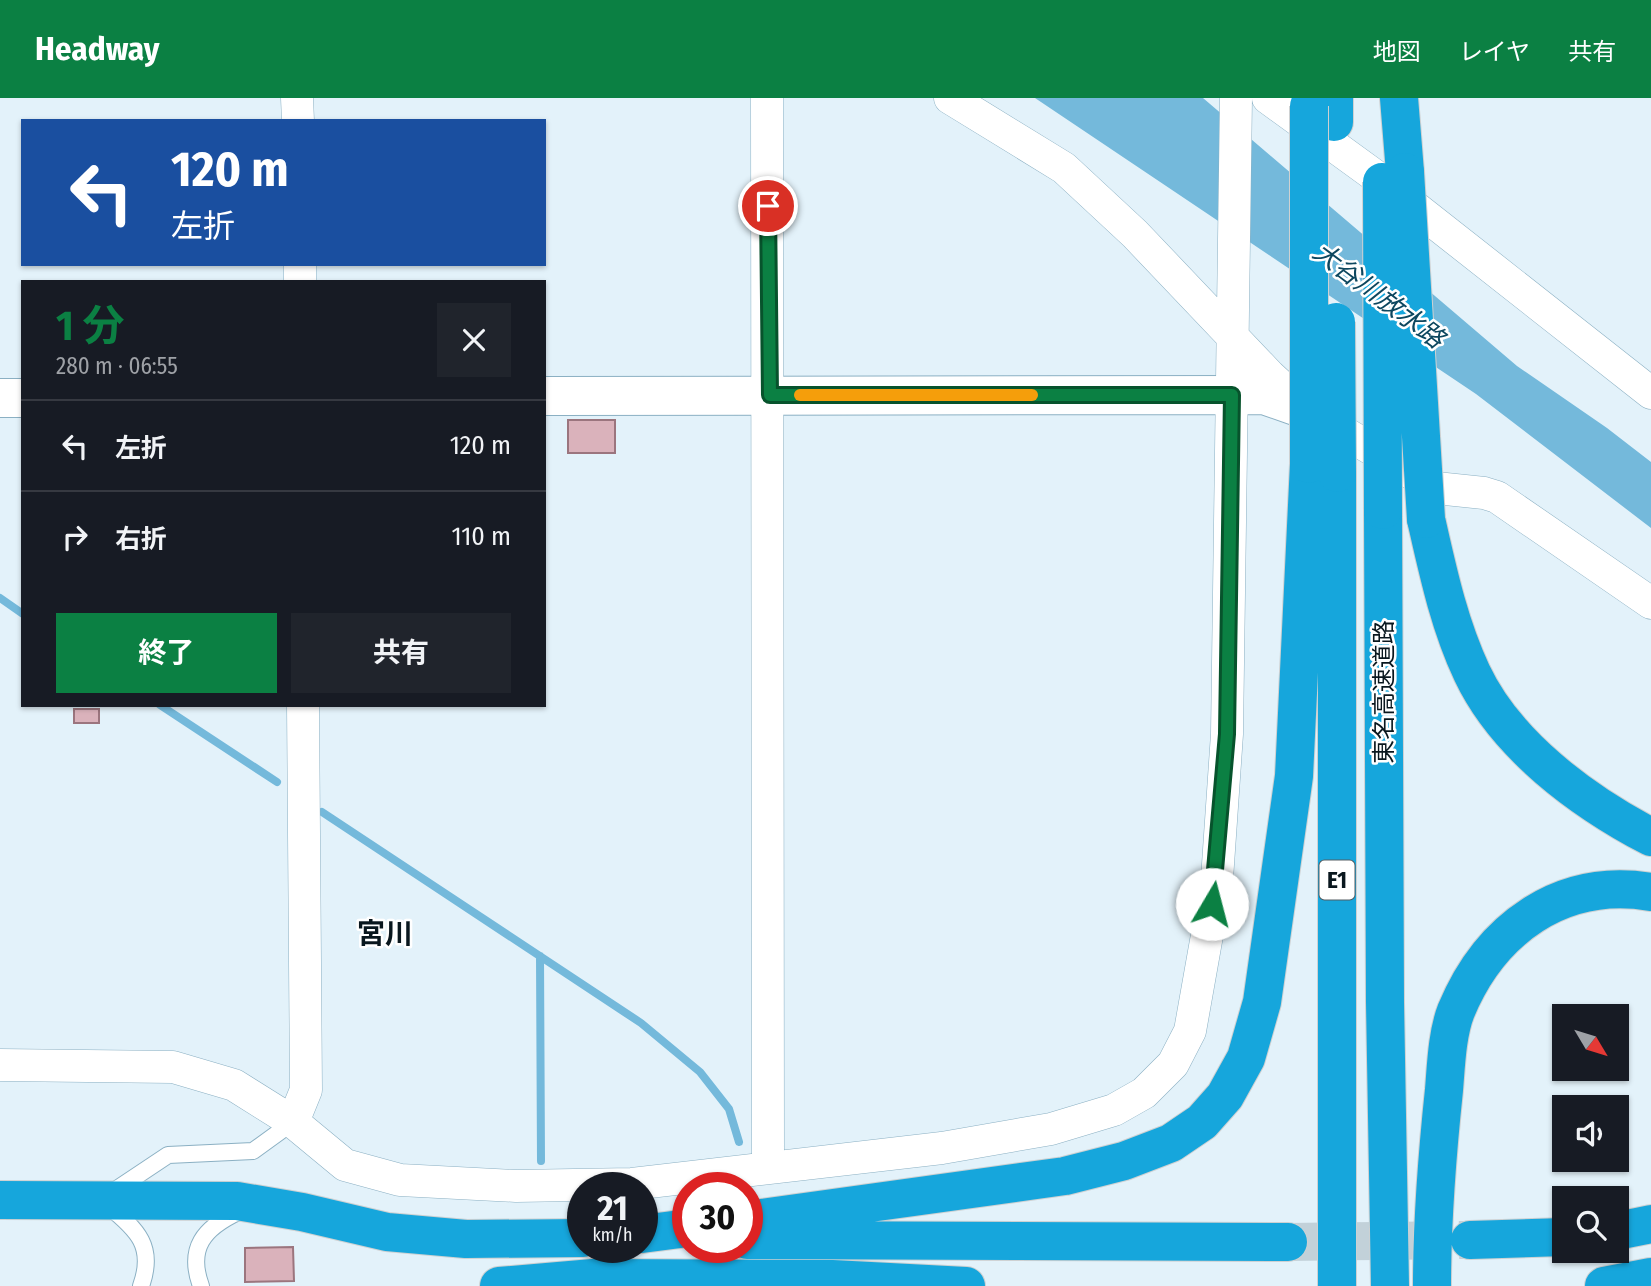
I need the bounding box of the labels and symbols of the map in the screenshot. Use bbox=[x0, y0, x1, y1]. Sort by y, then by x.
pin bbox=[738, 176, 798, 236]
water label: 大谷川放水路 bbox=[1307, 236, 1452, 356]
street label: 東名高速道路 bbox=[1370, 620, 1398, 764]
road number: E1 bbox=[1320, 860, 1354, 900]
position arrow bbox=[1175, 867, 1249, 941]
district label: 宮川 bbox=[357, 917, 413, 950]
north arrow bbox=[1552, 1004, 1629, 1082]
speed limit sign: 30 bbox=[672, 1172, 763, 1263]

